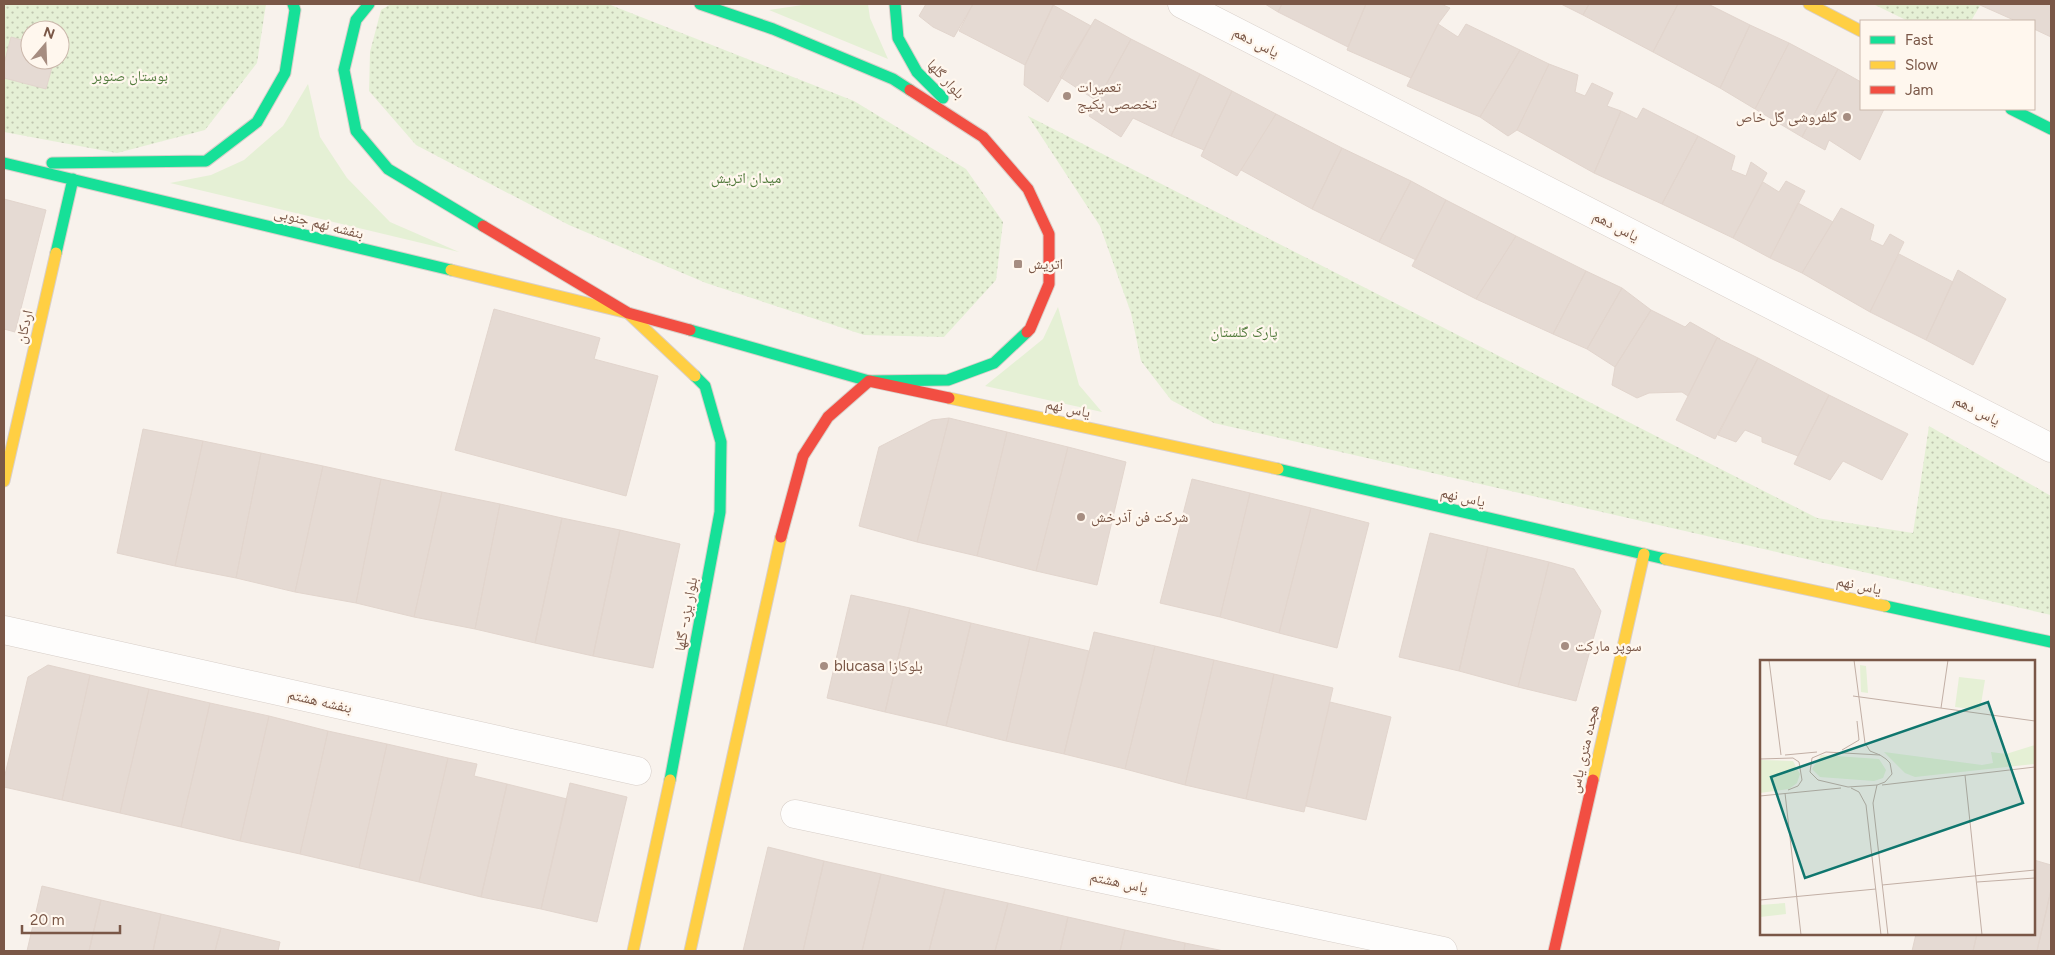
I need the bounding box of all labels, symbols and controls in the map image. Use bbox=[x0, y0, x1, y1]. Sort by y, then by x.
north arrow bbox=[20, 20, 70, 70]
legend bbox=[1860, 20, 2035, 110]
text: N bbox=[41, 23, 57, 43]
street label: یاس دهم bbox=[1229, 23, 1282, 62]
text: Fast bbox=[1905, 31, 1934, 49]
street label: بلوار گلها bbox=[923, 56, 969, 102]
text: Slow bbox=[1905, 56, 1938, 74]
park label: بوستان صنوبر bbox=[91, 67, 168, 86]
place label: تعمیرات تخصصی پکیج bbox=[1077, 78, 1157, 114]
text: Jam bbox=[1905, 81, 1933, 99]
marker: تعمیرات تخصصی پکیج bbox=[1061, 90, 1073, 102]
place label: گلفروشی گل خاص bbox=[1736, 108, 1837, 127]
marker: گلفروشی گل خاص bbox=[1841, 111, 1853, 123]
park label: میدان اتریش bbox=[711, 169, 781, 188]
street label: بنفشه نهم جنوبی bbox=[272, 203, 366, 244]
street label: یاس دهم bbox=[1589, 207, 1642, 246]
place label: اتریش bbox=[1028, 255, 1063, 274]
marker: اتریش bbox=[1012, 258, 1024, 270]
street label: اردکان bbox=[11, 308, 38, 346]
park label: پارک گلستان bbox=[1210, 323, 1278, 342]
street label: یاس دهم bbox=[1950, 391, 2003, 430]
street label: یاس نهم bbox=[1044, 394, 1092, 423]
street label: یاس نهم bbox=[1439, 483, 1488, 512]
place label: شرکت فن آذرخش bbox=[1091, 508, 1188, 527]
marker: شرکت فن آذرخش bbox=[1075, 511, 1087, 523]
street label: یاس نهم bbox=[1835, 571, 1883, 600]
street label: بلوار یزد- گلها bbox=[671, 576, 701, 652]
place label: سوپر مارکت bbox=[1575, 637, 1642, 655]
marker: سوپر مارکت bbox=[1559, 640, 1571, 652]
place label: blucasa بلوکازا bbox=[834, 657, 923, 675]
marker: blucasa بلوکازا bbox=[818, 660, 830, 672]
inset map bbox=[1760, 660, 2035, 935]
street label: بنفشه هشتم bbox=[286, 685, 354, 718]
street label: هجده متری یاس bbox=[1565, 703, 1604, 795]
street label: یاس هشتم bbox=[1088, 867, 1150, 898]
scale bar bbox=[22, 902, 120, 934]
text: 20 m bbox=[30, 911, 64, 929]

